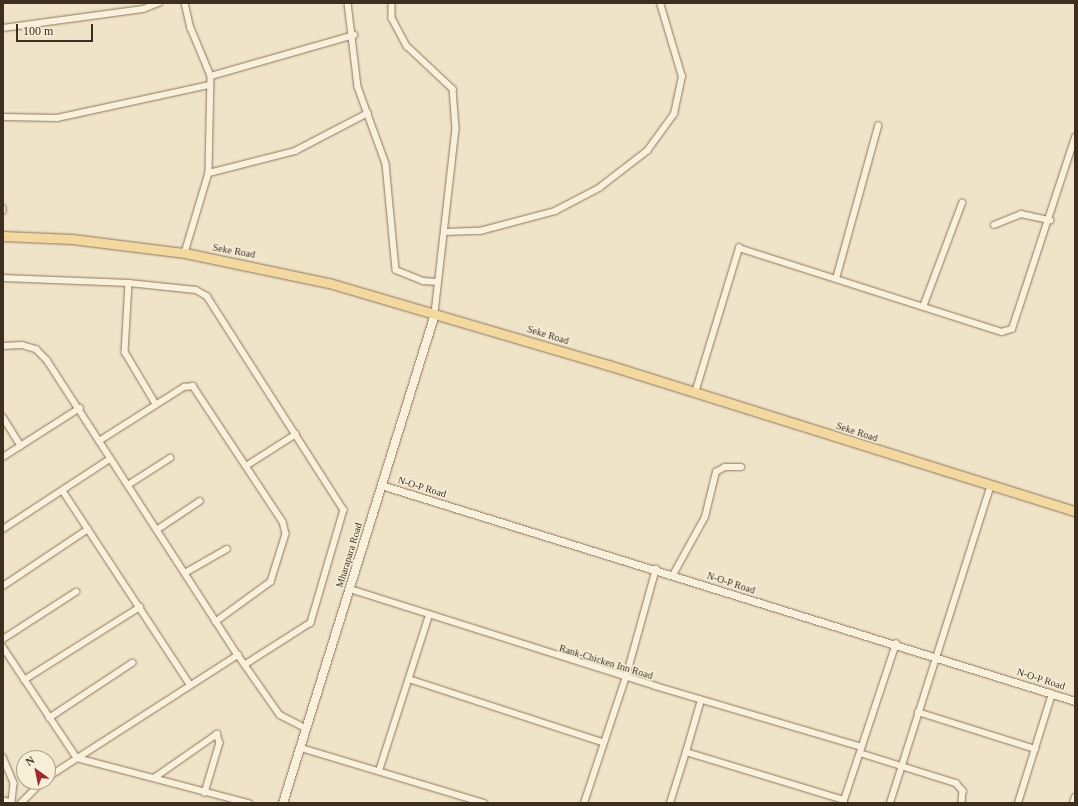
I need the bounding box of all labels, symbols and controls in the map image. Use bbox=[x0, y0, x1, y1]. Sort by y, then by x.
scale bar bbox=[18, 16, 95, 42]
text: 100 m bbox=[23, 24, 53, 38]
street label: Seke Road bbox=[212, 241, 256, 261]
street label: Seke Road bbox=[526, 323, 570, 347]
street label: Seke Road bbox=[835, 420, 879, 444]
street label: N-O-P Road bbox=[396, 474, 448, 500]
street label: Mharapara Road bbox=[333, 521, 365, 589]
street label: N-O-P Road bbox=[705, 570, 757, 596]
street label: Rank-Chicken Inn Road bbox=[558, 642, 654, 682]
street label: N-O-P Road bbox=[1015, 666, 1067, 692]
north arrow bbox=[16, 750, 56, 790]
text: N bbox=[23, 754, 37, 768]

